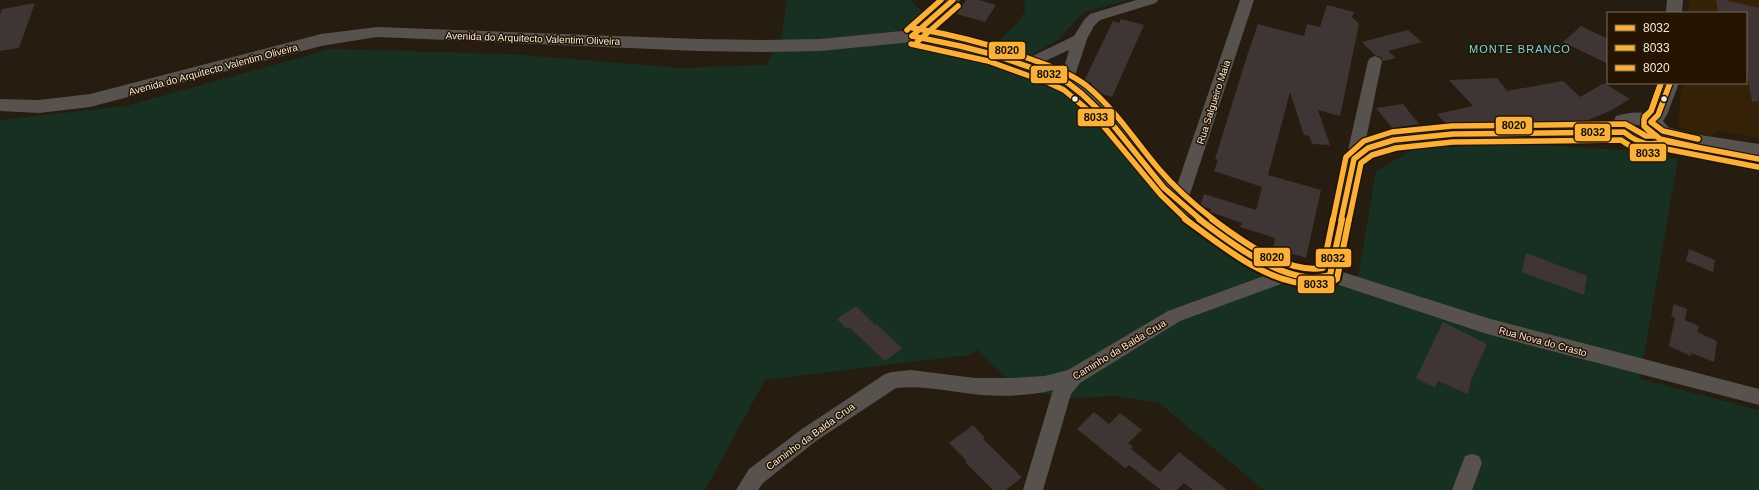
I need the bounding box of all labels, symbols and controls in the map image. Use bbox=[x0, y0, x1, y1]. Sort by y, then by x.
legend bbox=[1607, 12, 1747, 84]
text: 8032 bbox=[1643, 21, 1670, 35]
street label: Avenida do Arquitecto Valentim Oliveira bbox=[445, 30, 621, 47]
street label: Avenida do Arquitecto Valentim Oliveira bbox=[127, 41, 299, 97]
line badge: 8020 bbox=[988, 41, 1026, 60]
text: 8033 bbox=[1643, 41, 1670, 55]
district label: MONTE BRANCO bbox=[1469, 43, 1571, 55]
text: 8020 bbox=[995, 44, 1019, 56]
street label: Rua Salgueiro Maia bbox=[1195, 58, 1232, 146]
text: 8020 bbox=[1643, 61, 1670, 75]
line badge: 8032 bbox=[1030, 65, 1068, 84]
text: 8032 bbox=[1037, 68, 1061, 80]
unlabelled marker bbox=[1070, 94, 1080, 104]
unlabelled marker bbox=[1659, 94, 1669, 104]
line badge: 8033 bbox=[1077, 108, 1115, 127]
text: 8033 bbox=[1084, 111, 1108, 123]
line badge: 8020 bbox=[1495, 116, 1533, 135]
text: 8020 bbox=[1502, 119, 1526, 131]
line badge: 8032 bbox=[1574, 123, 1611, 142]
text: 8032 bbox=[1581, 126, 1605, 138]
line badge: 8033 bbox=[1629, 143, 1667, 162]
text: 8033 bbox=[1636, 147, 1660, 159]
line badge: 8020 bbox=[1253, 247, 1291, 267]
line badge: 8032 bbox=[1315, 248, 1352, 268]
text: 8020 bbox=[1260, 251, 1284, 263]
text: 8032 bbox=[1321, 252, 1345, 264]
line badge: 8033 bbox=[1297, 275, 1335, 294]
text: 8033 bbox=[1304, 278, 1328, 290]
street label: Caminho da Balda Crua bbox=[1071, 317, 1168, 382]
street label: Rua Nova do Crasto bbox=[1498, 324, 1588, 359]
street label: Caminho da Balda Crua bbox=[764, 400, 857, 472]

